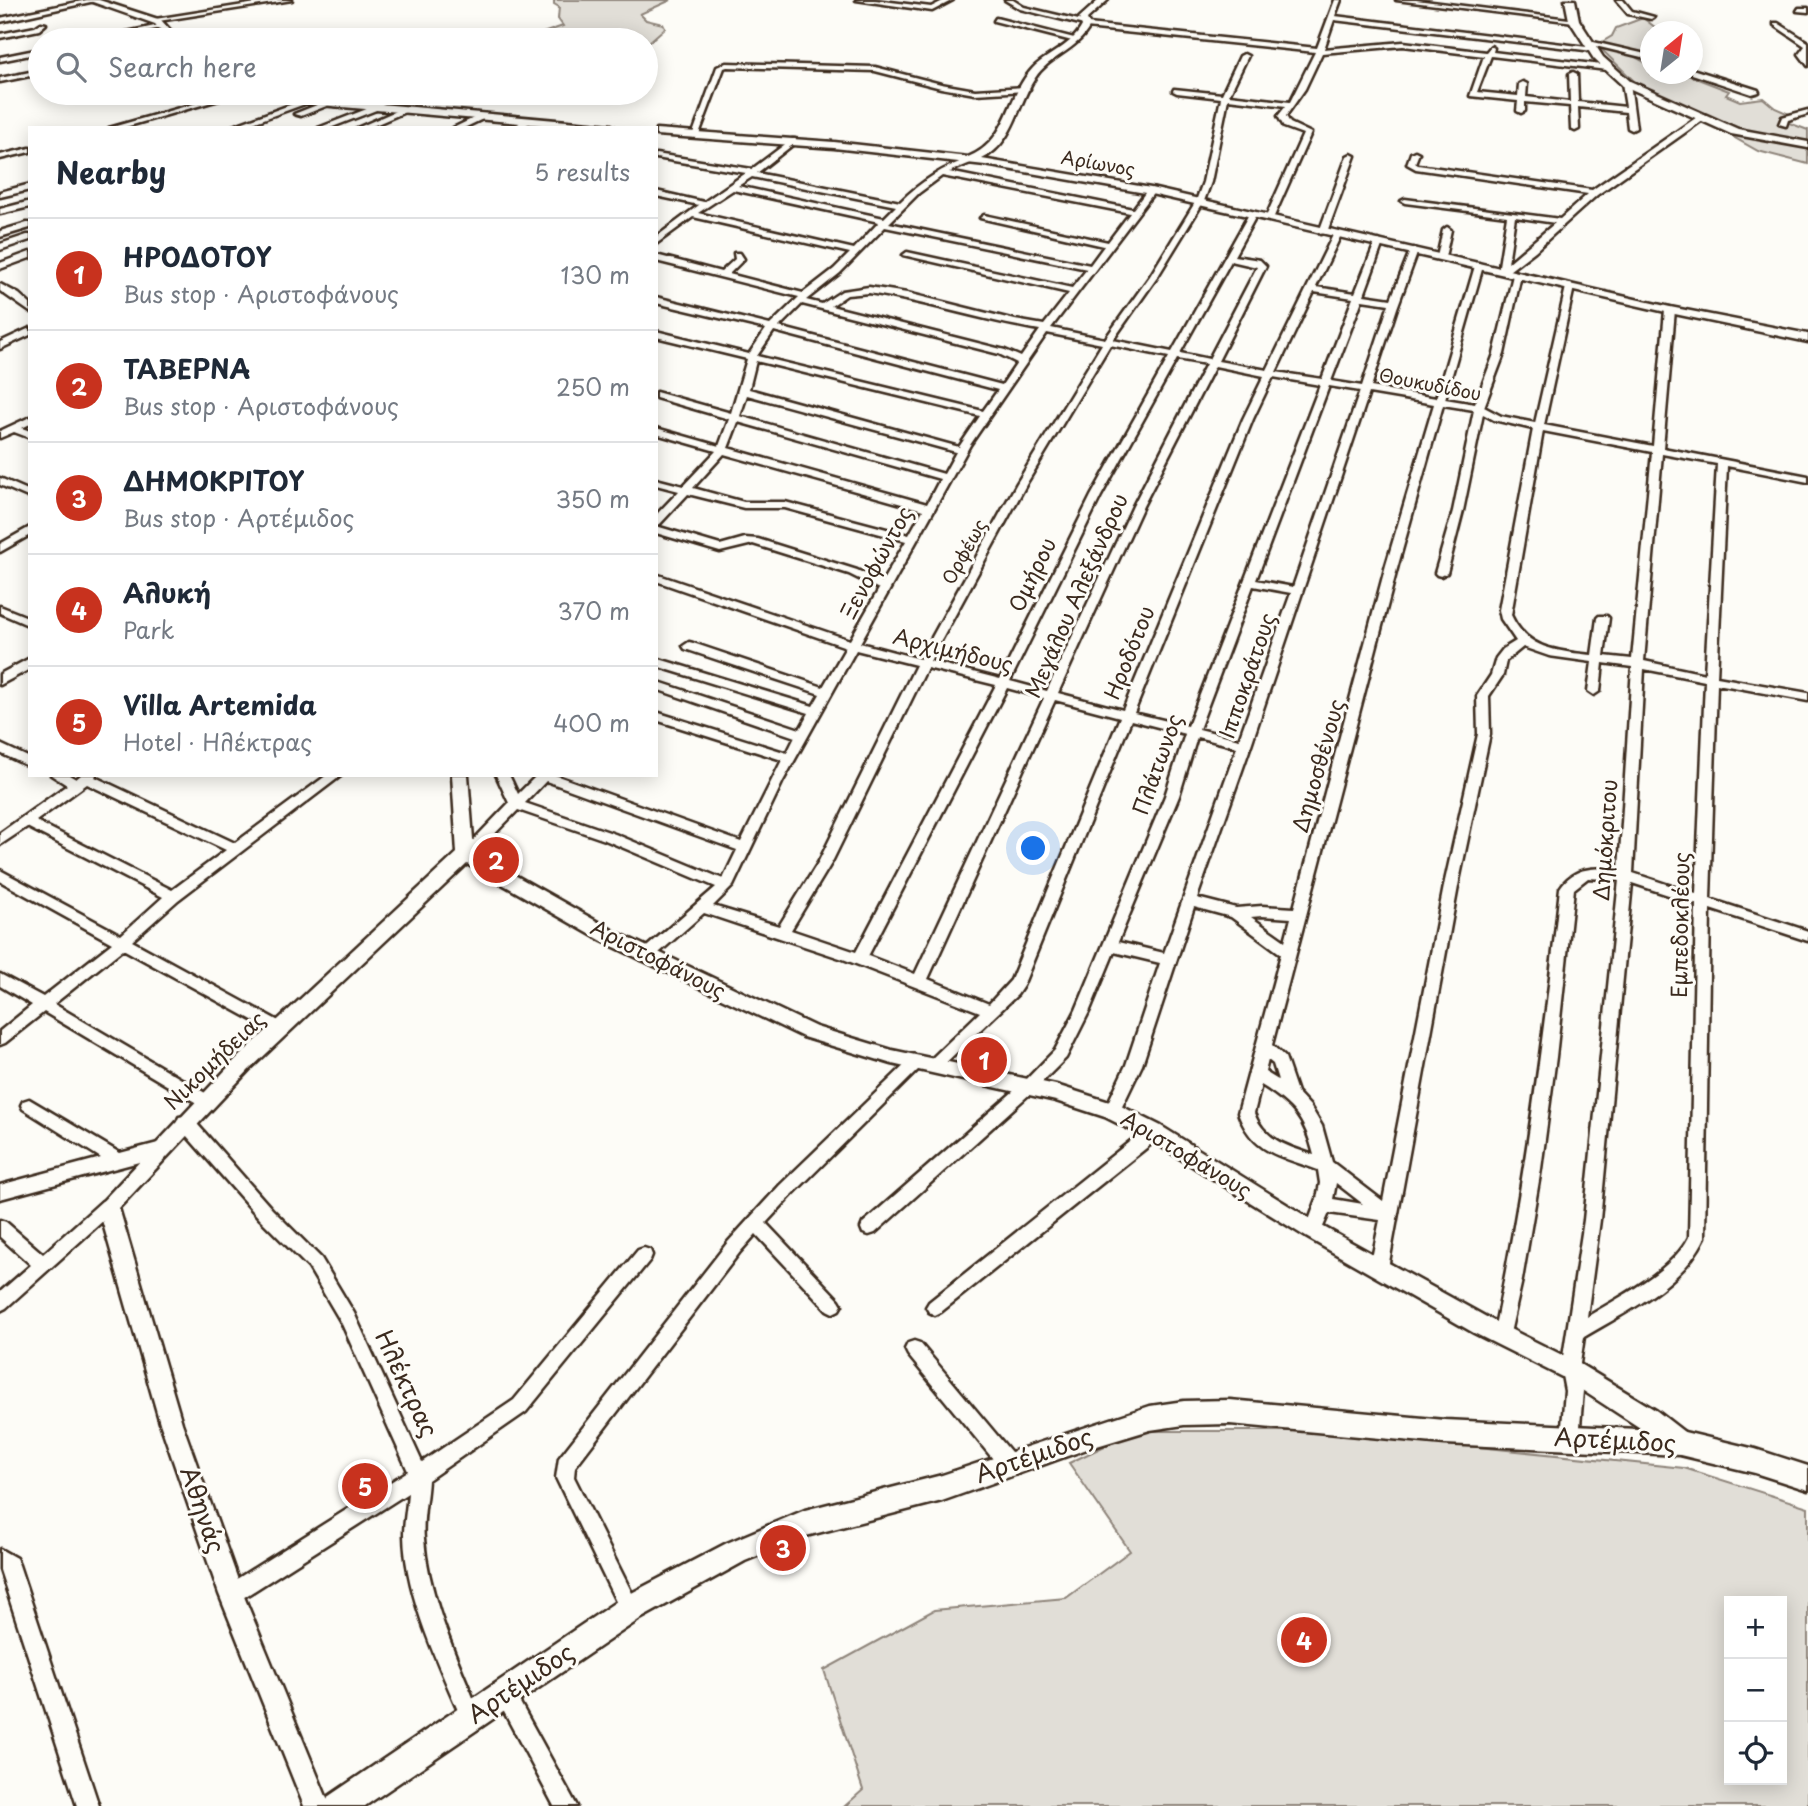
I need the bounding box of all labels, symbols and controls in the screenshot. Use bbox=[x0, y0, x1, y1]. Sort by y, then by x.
north arrow bbox=[1640, 21, 1703, 84]
search box bbox=[28, 28, 658, 105]
text: Search here bbox=[108, 47, 257, 86]
icon: search bbox=[52, 48, 90, 86]
street label: Αρίωνος bbox=[1059, 143, 1137, 182]
text: Nearby bbox=[56, 149, 166, 194]
text: 5 results bbox=[534, 154, 630, 189]
text: ΗΡΟΔΟΤΟΥ bbox=[123, 237, 271, 276]
text: 1 bbox=[74, 257, 85, 292]
text: 130 m bbox=[560, 257, 630, 292]
text: Bus stop · Αριστοφάνους bbox=[123, 276, 399, 311]
text: ΤΑΒΕΡΝΑ bbox=[123, 349, 251, 388]
street label: Θουκυδίδου bbox=[1377, 360, 1484, 407]
text: 2 bbox=[71, 369, 87, 404]
text: 250 m bbox=[556, 369, 630, 404]
text: Bus stop · Αριστοφάνους bbox=[123, 388, 399, 423]
text: ΔΗΜΟΚΡΙΤΟΥ bbox=[123, 461, 304, 500]
text: 3 bbox=[71, 481, 87, 516]
text: 350 m bbox=[555, 481, 630, 516]
street label: Μεγάλου Αλεξάνδρου bbox=[1016, 488, 1135, 703]
text: Bus stop · Αρτέμιδος bbox=[123, 500, 354, 535]
street label: Ξενοφώντος bbox=[831, 500, 919, 624]
street label: Ορφέως bbox=[935, 514, 993, 589]
street label: Ομήρου bbox=[999, 532, 1063, 617]
text: Αλυκή bbox=[123, 573, 211, 612]
text: 4 bbox=[71, 593, 87, 628]
text: 370 m bbox=[557, 593, 630, 628]
street label: Ηροδότου bbox=[1095, 600, 1161, 704]
street label: Ιπποκράτους bbox=[1210, 608, 1283, 743]
text: Park bbox=[123, 612, 174, 647]
street label: Αρχιμήδους bbox=[890, 619, 1017, 679]
text: Villa Artemida bbox=[123, 685, 317, 724]
street label: Δημοσθένους bbox=[1283, 695, 1351, 836]
text: 5 bbox=[72, 705, 86, 740]
text: 400 m bbox=[553, 705, 630, 740]
street label: Πλάτωνος bbox=[1123, 709, 1189, 819]
text: Hotel · Ηλέκτρας bbox=[123, 724, 312, 759]
street label: Δημόκριτου bbox=[1584, 778, 1624, 902]
your location bbox=[1016, 831, 1050, 865]
pin: 2 bbox=[473, 834, 519, 886]
street label: Εμπεδοκλέους bbox=[1662, 852, 1696, 998]
street label: Αριστοφάνους bbox=[586, 910, 732, 1006]
street label: Νικομήδειας bbox=[156, 1003, 272, 1116]
pin: 1 bbox=[961, 1034, 1007, 1086]
street label: Αριστοφάνους bbox=[1116, 1102, 1259, 1205]
street label: Ηλέκτρας bbox=[367, 1324, 448, 1443]
street label: Αρτέμιδος bbox=[970, 1417, 1097, 1491]
street label: Αρτέμιδος bbox=[1553, 1418, 1677, 1460]
pin: 5 bbox=[342, 1460, 388, 1512]
street label: Αθηνάς bbox=[172, 1461, 235, 1558]
pin: 3 bbox=[760, 1522, 806, 1574]
map controls bbox=[1724, 1596, 1787, 1785]
button: + bbox=[1724, 1596, 1787, 1659]
pin: 4 bbox=[1281, 1614, 1327, 1666]
street label: Αρτέμιδος bbox=[459, 1633, 581, 1731]
button: − bbox=[1724, 1659, 1787, 1722]
button: locate bbox=[1724, 1722, 1787, 1785]

